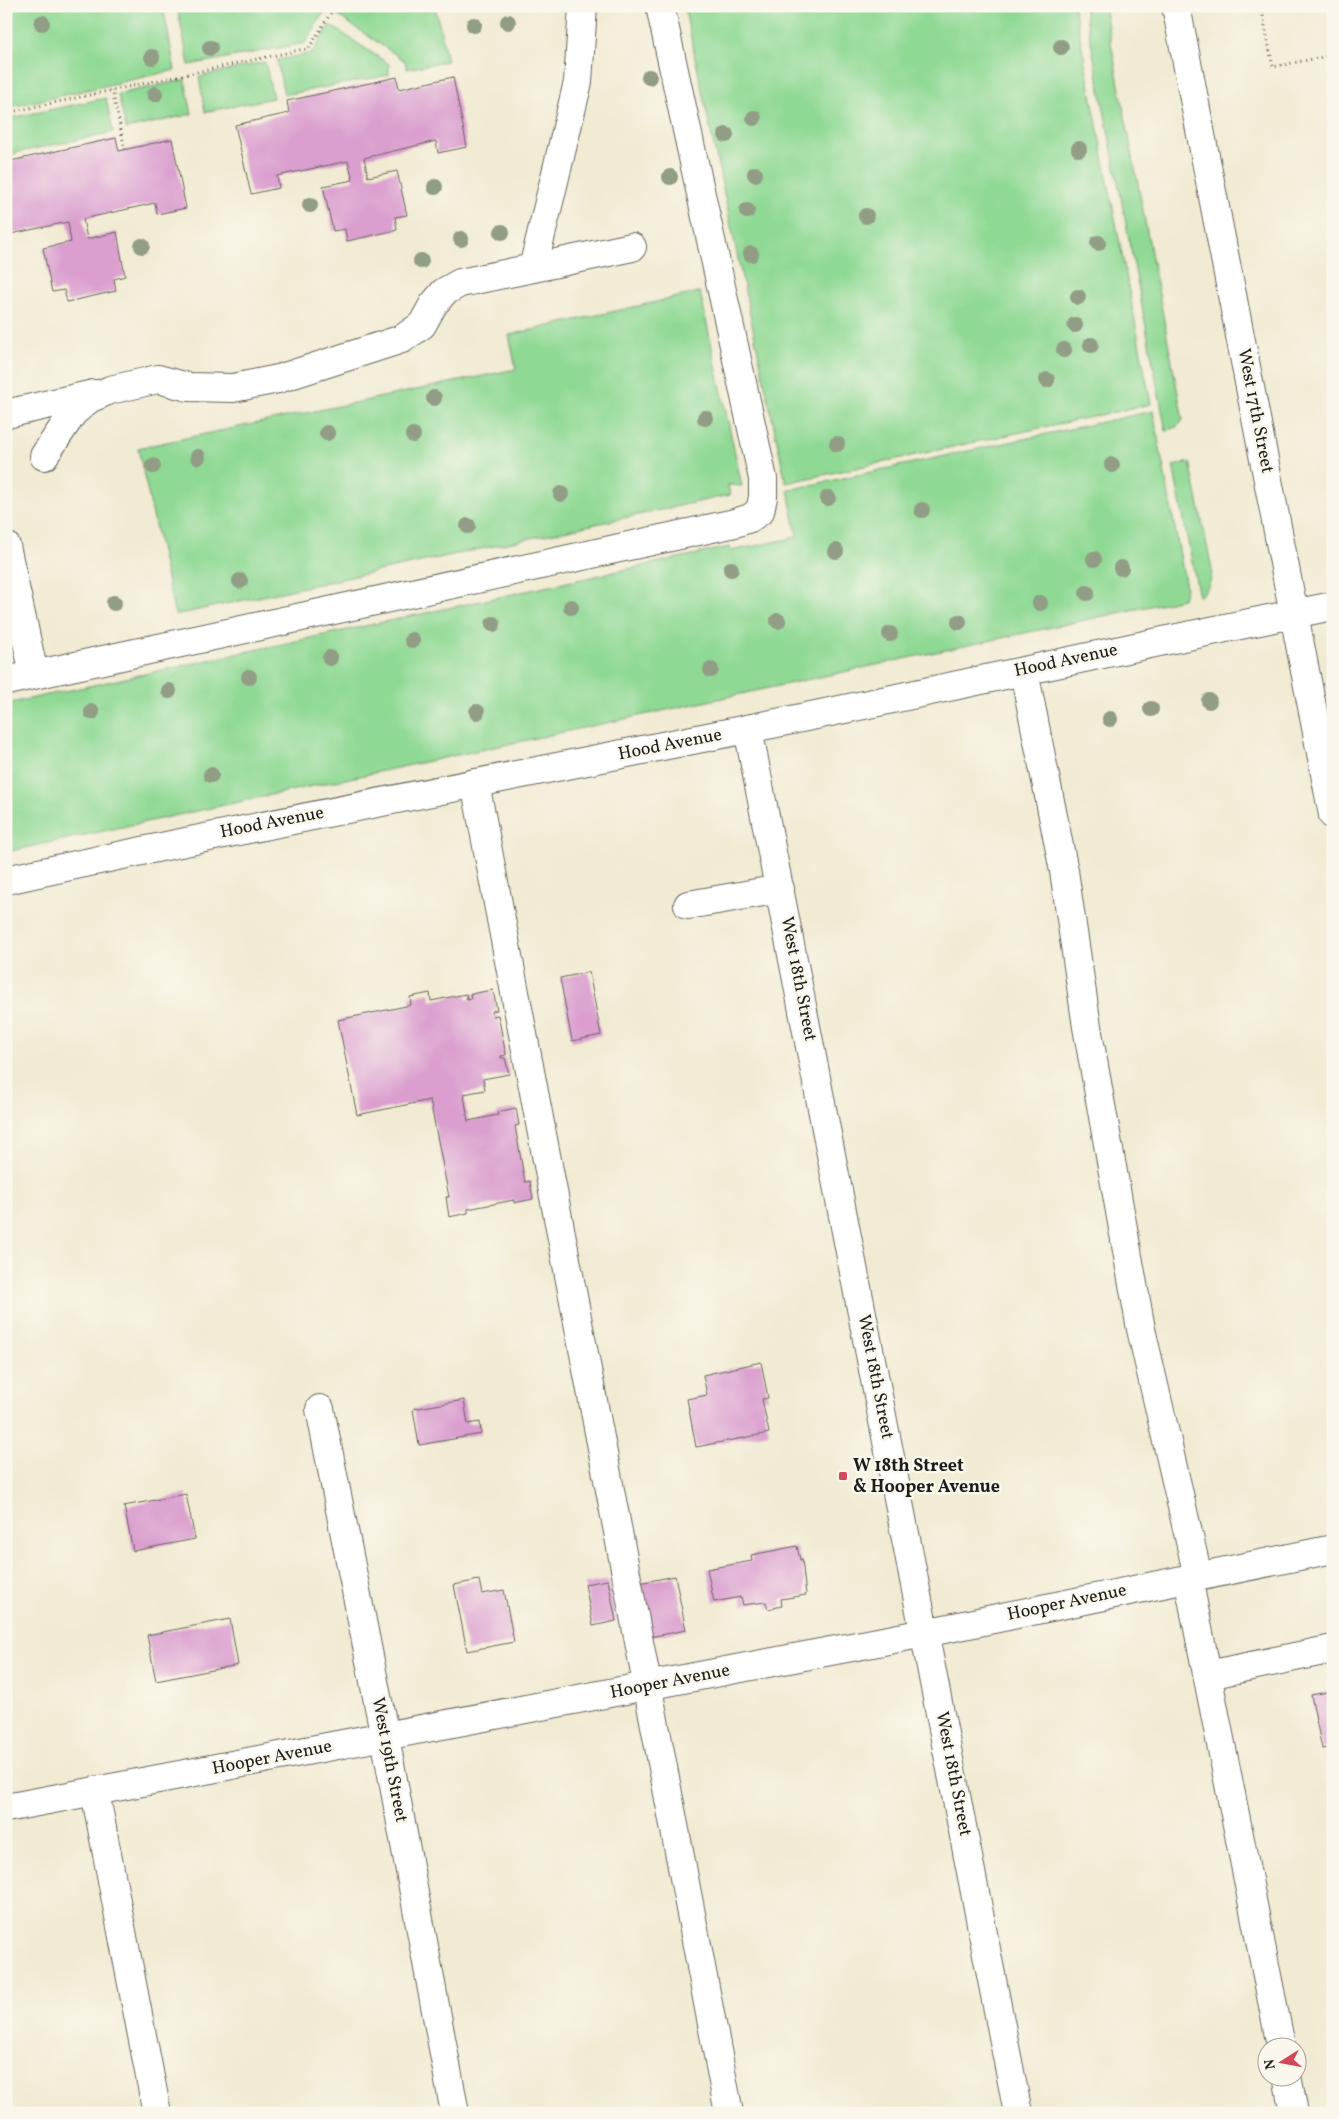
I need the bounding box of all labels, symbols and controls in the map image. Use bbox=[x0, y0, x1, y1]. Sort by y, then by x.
street label: West 17th Street bbox=[1231, 347, 1279, 475]
street label: Hood Avenue bbox=[1012, 638, 1120, 684]
street label: Hood Avenue bbox=[616, 723, 724, 767]
street label: Hood Avenue bbox=[218, 801, 326, 845]
street label: West 18th Street bbox=[774, 914, 822, 1044]
street label: West 18th Street bbox=[851, 1312, 899, 1442]
place label: W 18th Street & Hooper Avenue bbox=[853, 1454, 1000, 1500]
marker: W 18th Street & Hooper Avenue bbox=[837, 1470, 849, 1482]
street label: Hooper Avenue bbox=[1005, 1578, 1129, 1628]
street label: Hooper Avenue bbox=[608, 1658, 732, 1706]
street label: West 19th Street bbox=[365, 1695, 413, 1825]
street label: West 18th Street bbox=[929, 1709, 977, 1839]
street label: Hooper Avenue bbox=[210, 1734, 334, 1782]
north arrow bbox=[1256, 2036, 1306, 2086]
text: N bbox=[1260, 2057, 1281, 2071]

